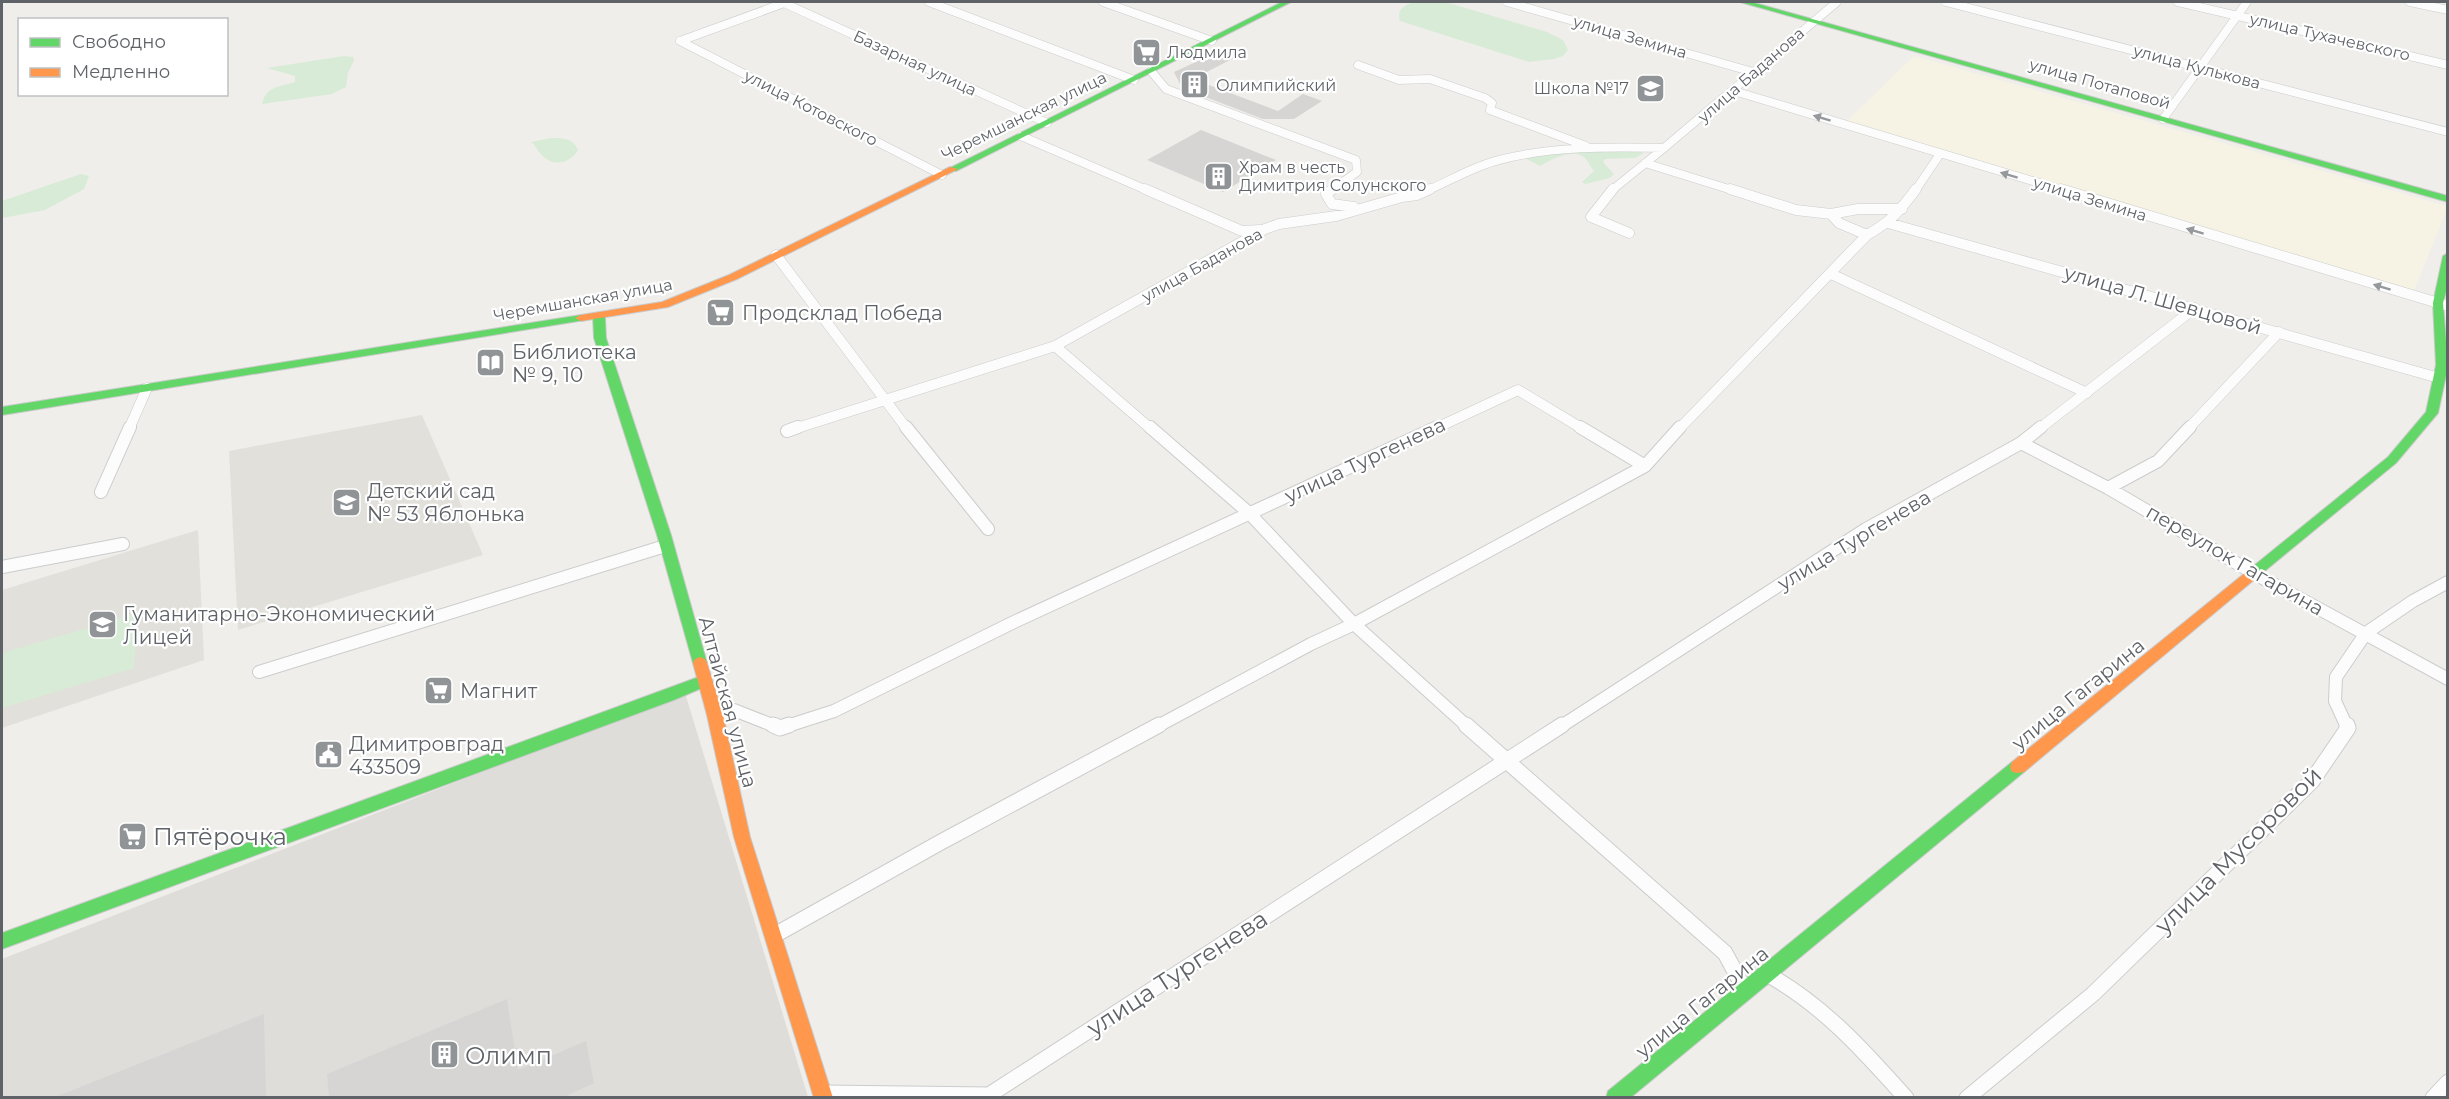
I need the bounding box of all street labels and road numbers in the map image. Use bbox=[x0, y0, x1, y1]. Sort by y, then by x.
street label: улица Тухачевского bbox=[2247, 9, 2412, 65]
street label: улица Земина bbox=[1570, 11, 1689, 62]
street label: улица Баданова bbox=[1693, 24, 1808, 127]
street label: Базарная улица bbox=[850, 26, 980, 100]
street label: улица Кулькова bbox=[2130, 41, 2263, 93]
street label: улица Потаповой bbox=[2026, 54, 2173, 113]
street label: улица Котовского bbox=[740, 66, 881, 150]
street label: Черемшанская улица bbox=[938, 68, 1110, 164]
street label: улица Земина bbox=[2030, 172, 2149, 225]
street label: улица Баданова bbox=[1138, 224, 1266, 306]
street label: улица Л. Шевцовой bbox=[2061, 260, 2265, 340]
street label: Черемшанская улица bbox=[492, 275, 674, 325]
street label: улица Тургенева bbox=[1280, 412, 1449, 508]
street label: улица Тургенева bbox=[1772, 485, 1935, 596]
street label: переулок Гагарина bbox=[2142, 499, 2328, 621]
street label: Алтайская улица bbox=[694, 614, 762, 790]
street label: улица Гагарина bbox=[2006, 633, 2149, 756]
street label: улица Мусоровой bbox=[2148, 761, 2327, 940]
street label: улица Тургенева bbox=[1080, 904, 1273, 1043]
street label: улица Гагарина bbox=[1630, 941, 1773, 1064]

